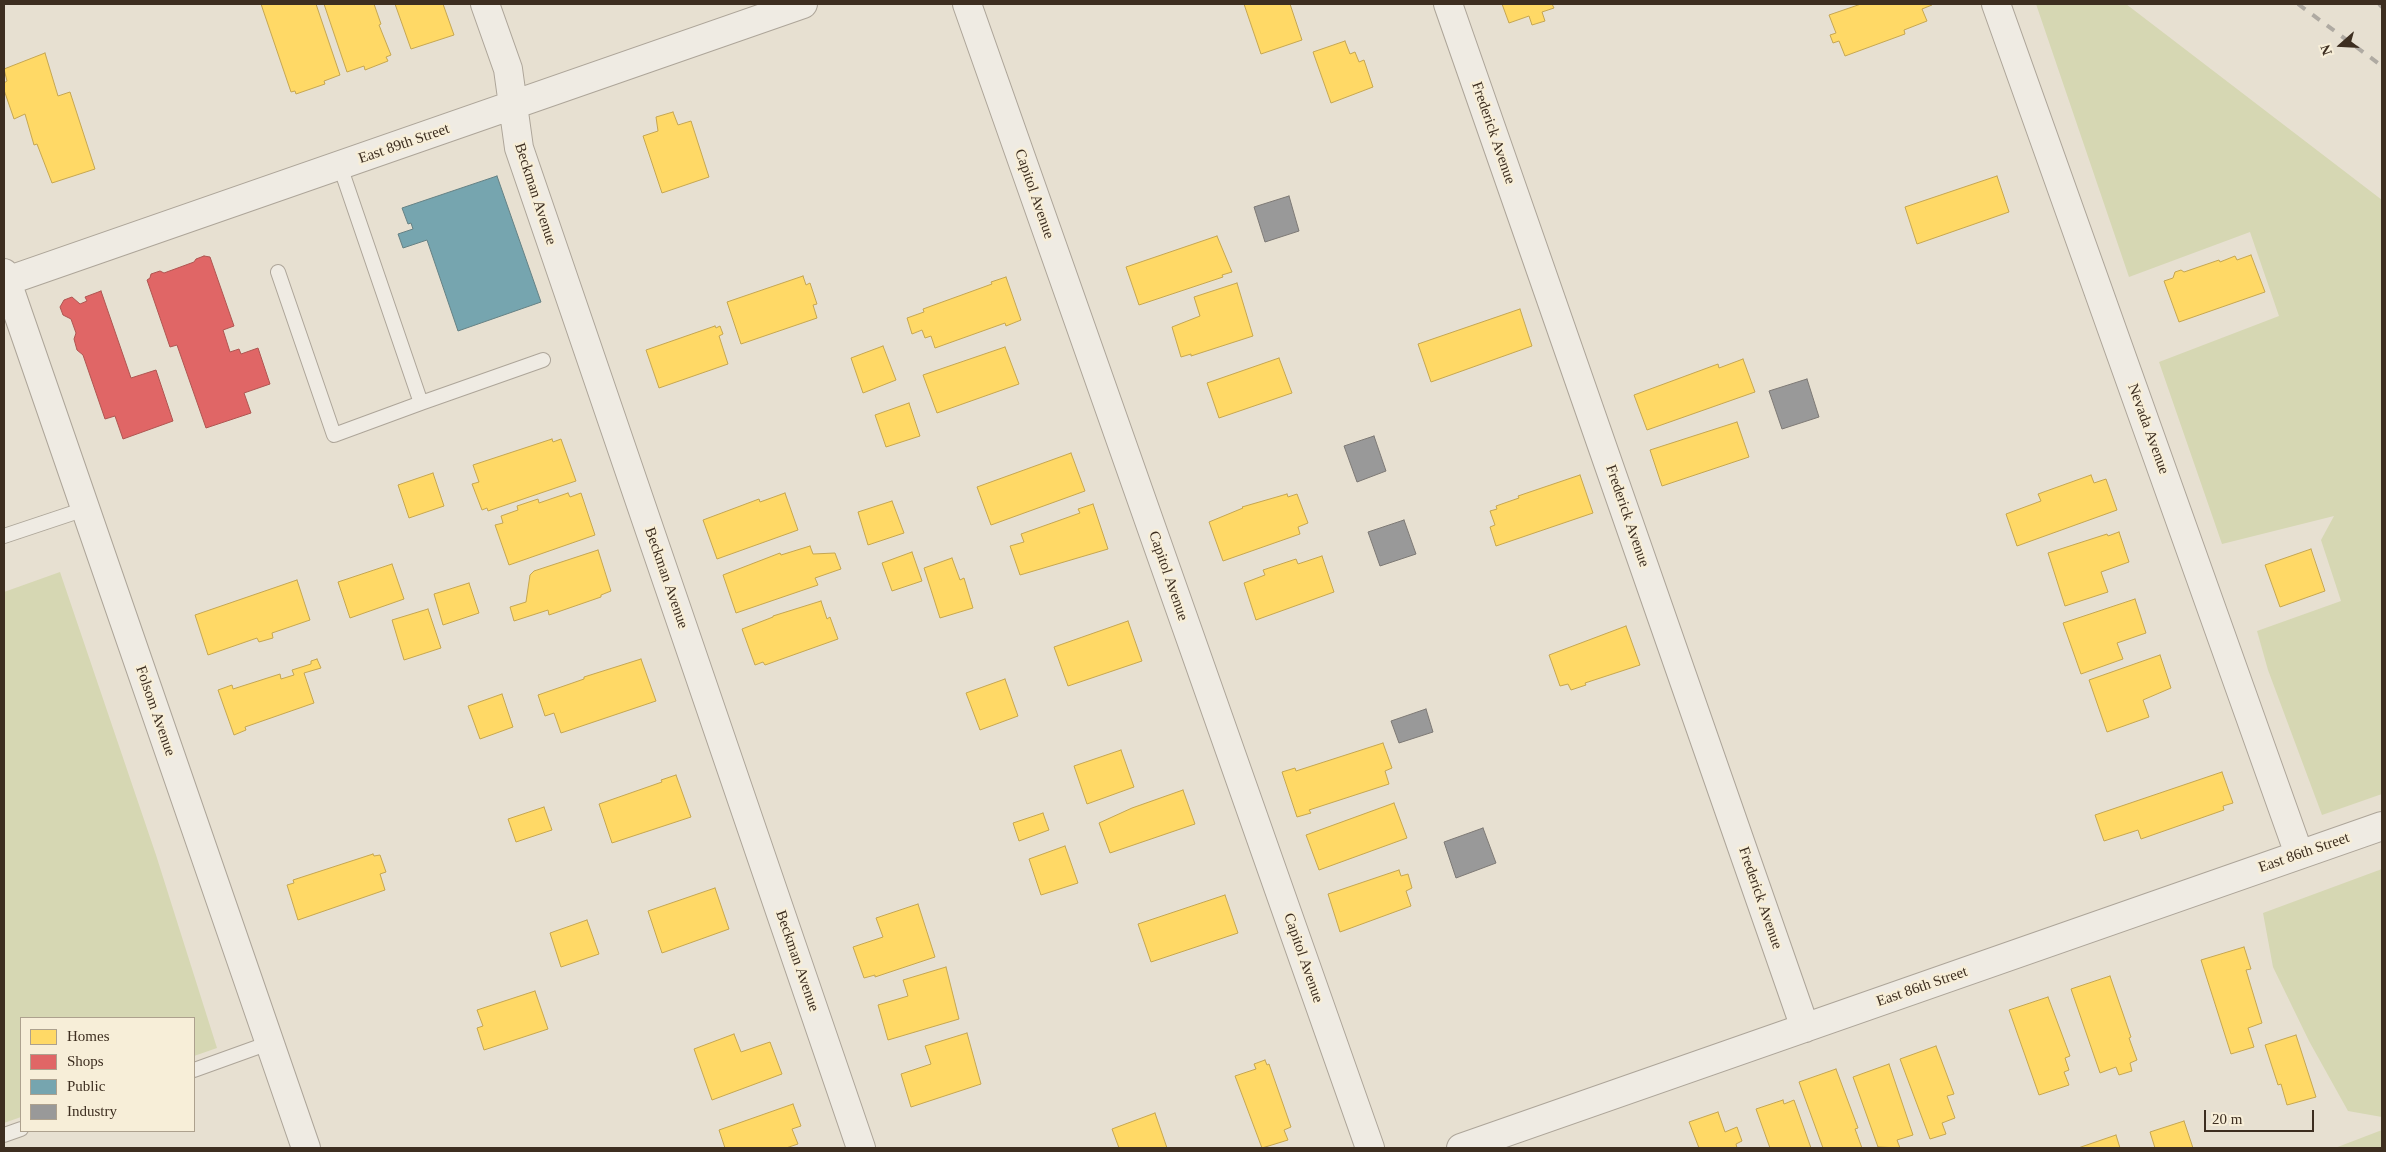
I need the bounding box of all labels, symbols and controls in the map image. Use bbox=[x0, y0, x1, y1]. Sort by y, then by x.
north arrow bbox=[2316, 20, 2366, 70]
text: N bbox=[2318, 43, 2335, 57]
street label: Frederick Avenue bbox=[1467, 80, 1519, 186]
street label: East 89th Street bbox=[356, 120, 452, 168]
street label: Beckman Avenue bbox=[510, 141, 560, 247]
street label: Capitol Avenue bbox=[1010, 147, 1058, 241]
street label: Nevada Avenue bbox=[2123, 381, 2173, 477]
street label: Frederick Avenue bbox=[1601, 463, 1653, 569]
street label: Beckman Avenue bbox=[640, 525, 692, 631]
street label: Capitol Avenue bbox=[1144, 529, 1192, 623]
street label: Folsom Avenue bbox=[131, 663, 179, 759]
street label: East 86th Street bbox=[2256, 829, 2352, 877]
street label: Frederick Avenue bbox=[1734, 845, 1786, 951]
street label: Beckman Avenue bbox=[771, 908, 823, 1014]
street label: Capitol Avenue bbox=[1279, 911, 1327, 1005]
street label: East 86th Street bbox=[1874, 963, 1970, 1011]
legend bbox=[20, 1017, 195, 1132]
text: Homes bbox=[67, 1028, 110, 1044]
text: Shops bbox=[67, 1053, 104, 1069]
text: Public bbox=[67, 1078, 105, 1094]
scale bar bbox=[2206, 1100, 2316, 1132]
text: Industry bbox=[67, 1103, 117, 1119]
text: 20 m bbox=[2212, 1111, 2242, 1127]

